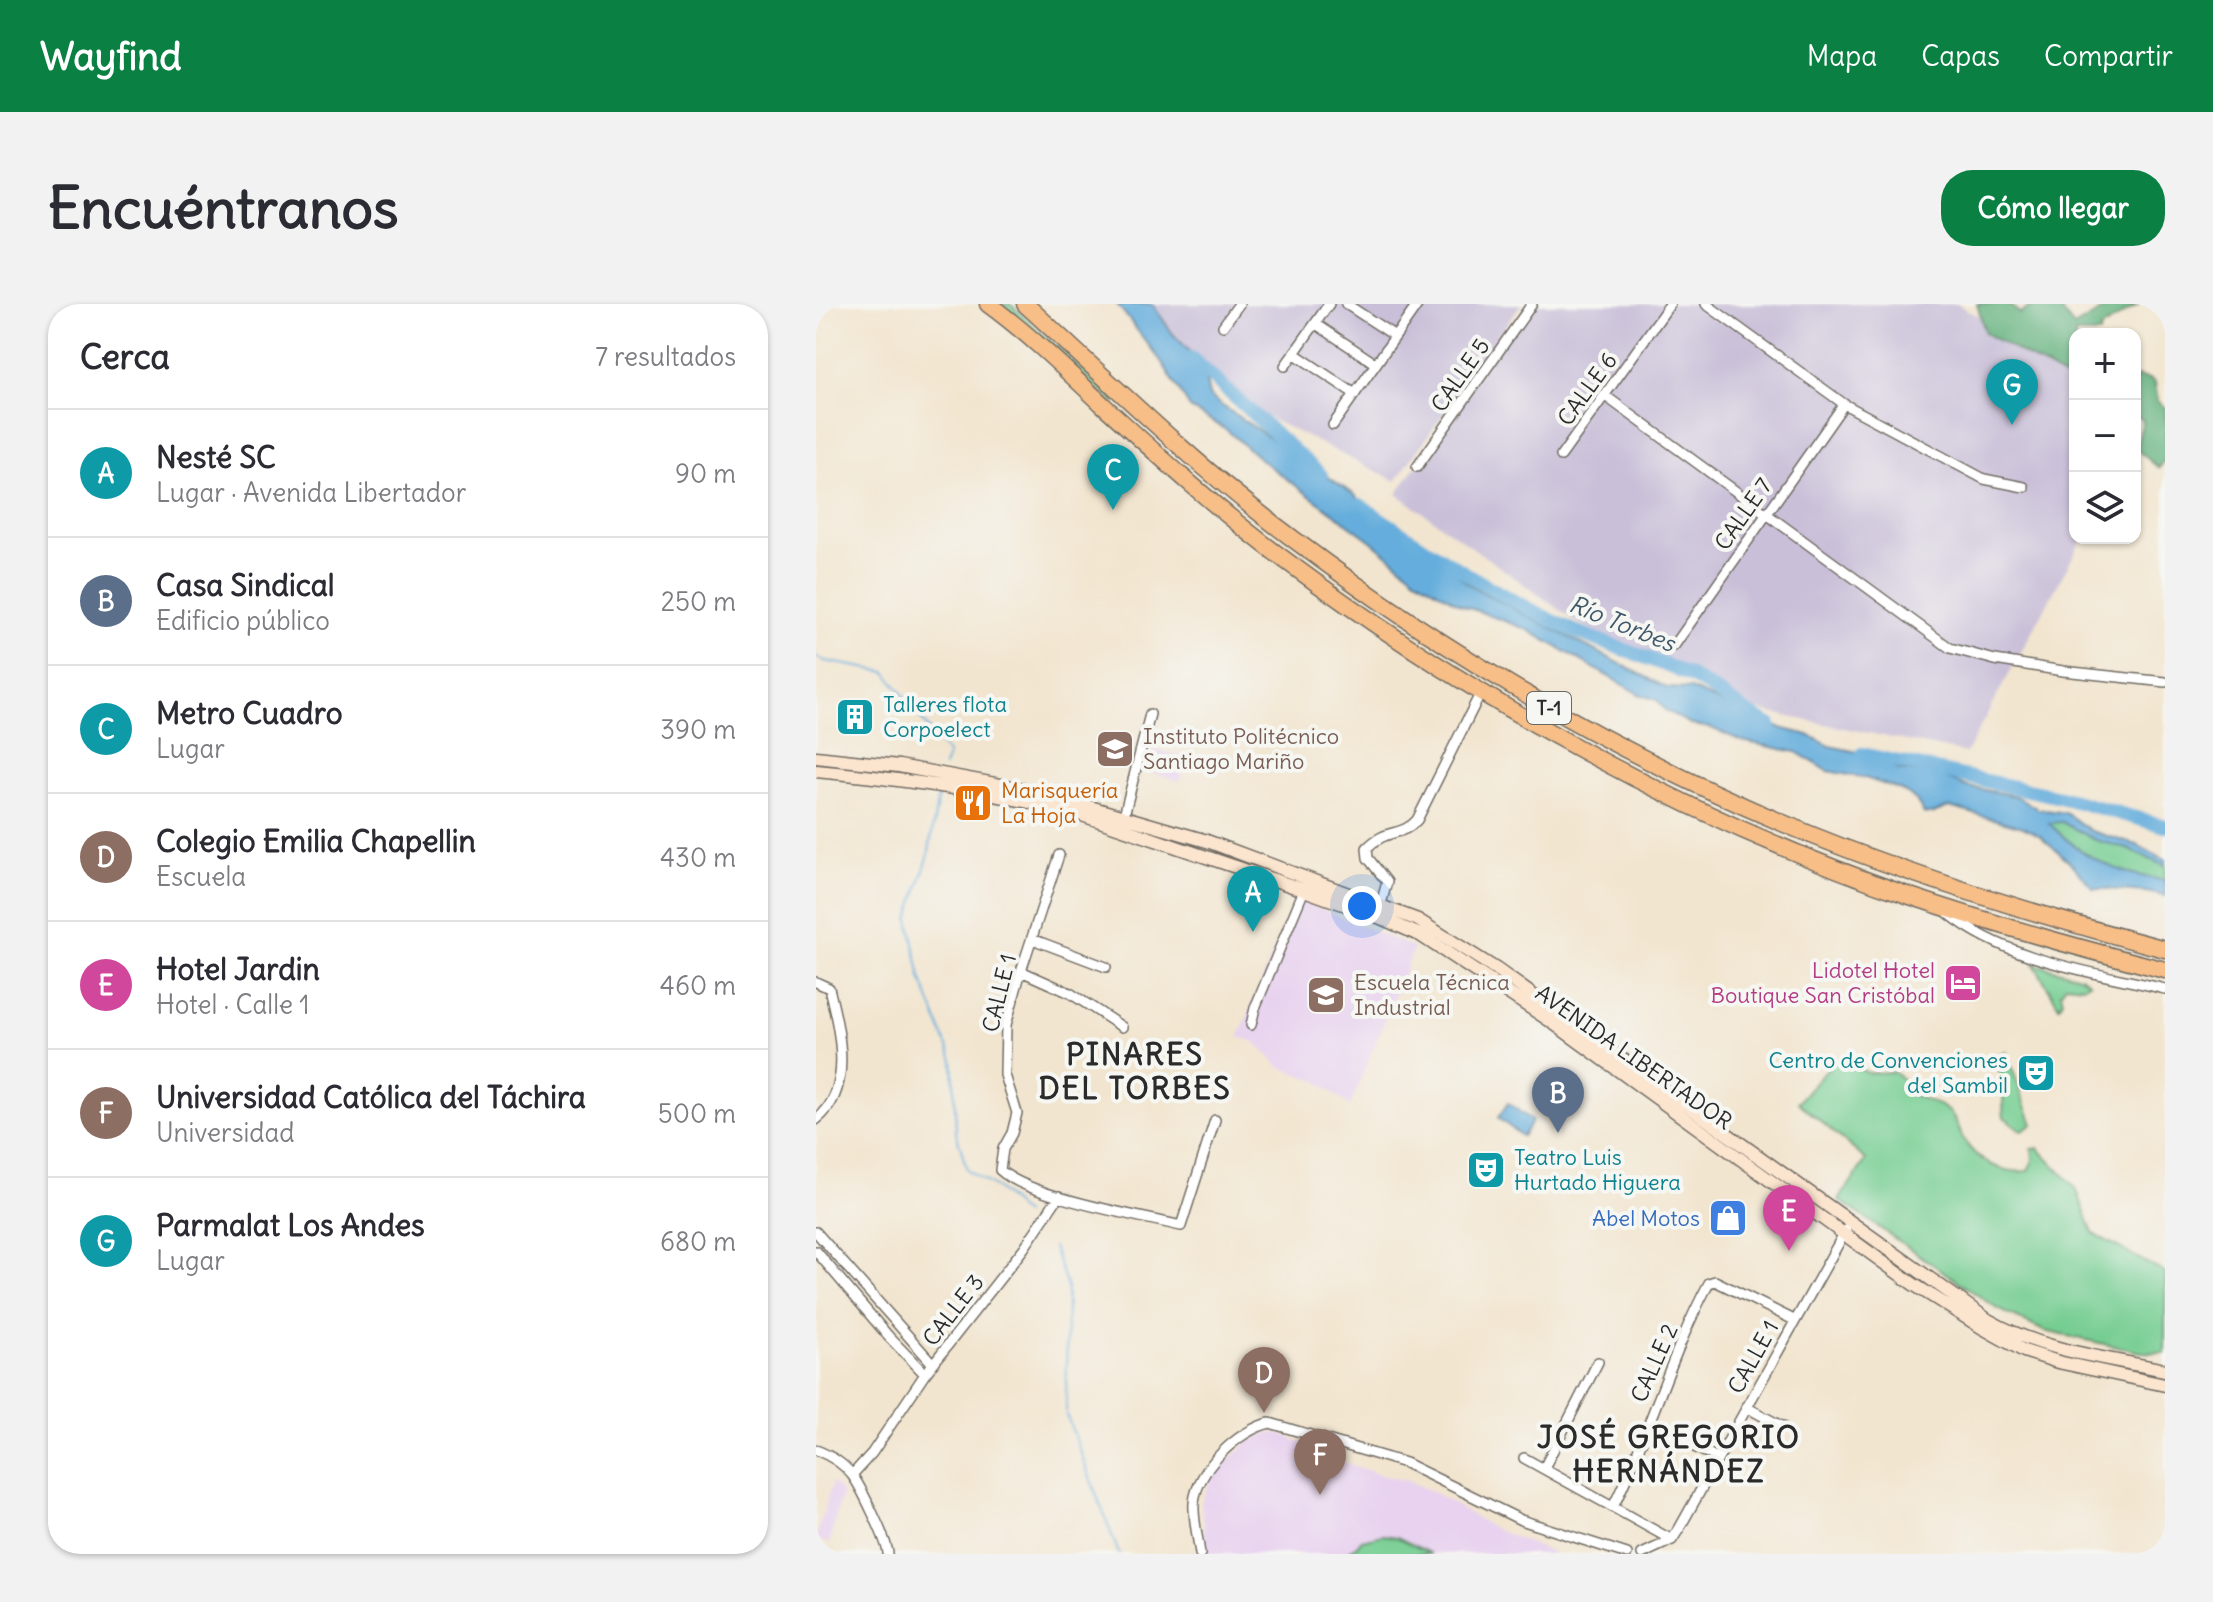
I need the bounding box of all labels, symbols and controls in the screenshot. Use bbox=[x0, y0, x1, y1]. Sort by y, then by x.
text: Wayfind bbox=[40, 33, 182, 80]
text: Mapa bbox=[1807, 38, 1877, 74]
text: Capas bbox=[1921, 38, 2000, 74]
text: Compartir bbox=[2044, 38, 2173, 74]
button: Cómo llegar bbox=[1941, 170, 2165, 246]
text: Encuéntranos bbox=[48, 173, 399, 243]
map controls bbox=[2069, 328, 2141, 544]
button: + bbox=[2069, 328, 2141, 400]
street label: CALLE 5 bbox=[1425, 333, 1495, 417]
text: Cerca bbox=[80, 335, 170, 378]
text: 7 resultados bbox=[595, 340, 736, 373]
street label: CALLE 6 bbox=[1551, 347, 1623, 431]
pin: G bbox=[1986, 359, 2038, 425]
button: − bbox=[2069, 400, 2141, 472]
text: Nesté SC bbox=[156, 438, 276, 476]
pin: C bbox=[1087, 444, 1139, 510]
text: A bbox=[98, 457, 114, 490]
text: 90 m bbox=[675, 457, 736, 490]
street label: CALLE 7 bbox=[1708, 472, 1778, 555]
button: layers bbox=[2069, 472, 2141, 544]
text: Lugar · Avenida Libertador bbox=[156, 476, 466, 509]
text: Casa Sindical bbox=[156, 566, 335, 604]
text: B bbox=[97, 585, 115, 618]
text: 250 m bbox=[661, 585, 736, 618]
water label: Río Torbes bbox=[1565, 588, 1681, 658]
text: Edificio público bbox=[156, 604, 330, 637]
place label: Talleres flota Corpoelect bbox=[883, 690, 1007, 743]
road number: T-1 bbox=[1527, 692, 1571, 724]
text: Metro Cuadro bbox=[156, 694, 343, 732]
building icon: Talleres flota Corpoelect bbox=[834, 696, 876, 738]
text: C bbox=[97, 713, 115, 746]
text: 390 m bbox=[660, 713, 736, 746]
place label: Instituto Politécnico Santiago Mariño bbox=[1143, 722, 1339, 775]
school or university icon: Instituto Politécnico Santiago Mariño bbox=[1094, 728, 1136, 770]
text: Lugar bbox=[156, 732, 225, 765]
place label: Marisquería La Hoja bbox=[1001, 776, 1118, 829]
restaurant icon: Marisquería La Hoja bbox=[952, 782, 994, 824]
text: Colegio Emilia Chapellin bbox=[156, 822, 476, 860]
text: D bbox=[97, 841, 115, 874]
text: 430 m bbox=[660, 841, 736, 874]
text: Escuela bbox=[156, 860, 246, 893]
pin: A bbox=[1227, 866, 1279, 932]
your location bbox=[1342, 886, 1382, 926]
text: Hotel Jardin bbox=[156, 950, 320, 988]
street label: CALLE 1 bbox=[976, 951, 1022, 1035]
place label: Lidotel Hotel Boutique San Cristóbal bbox=[1711, 956, 1935, 1009]
hotel icon: Lidotel Hotel Boutique San Cristóbal bbox=[1942, 962, 1984, 1004]
place label: Escuela Técnica Industrial bbox=[1354, 968, 1510, 1021]
text: E bbox=[98, 969, 114, 1002]
text: 460 m bbox=[660, 969, 736, 1002]
school or university icon: Escuela Técnica Industrial bbox=[1305, 974, 1347, 1016]
street label: AVENIDA LIBERTADOR bbox=[1531, 979, 1737, 1135]
text: Hotel · Calle 1 bbox=[156, 988, 309, 1021]
district label: PINARES DEL TORBES bbox=[1038, 1035, 1232, 1107]
place label: Centro de Convenciones del Sambil bbox=[1768, 1046, 2008, 1099]
theatre icon: Centro de Convenciones del Sambil bbox=[2015, 1052, 2057, 1094]
pin: B bbox=[1532, 1067, 1584, 1133]
text: Universidad Católica del Táchira bbox=[156, 1078, 586, 1116]
text: F bbox=[99, 1097, 113, 1130]
text: 500 m bbox=[658, 1097, 736, 1130]
text: Universidad bbox=[156, 1116, 295, 1149]
place label: Teatro Luis Hurtado Higuera bbox=[1514, 1143, 1681, 1196]
theatre icon: Teatro Luis Hurtado Higuera bbox=[1465, 1149, 1507, 1191]
pin: E bbox=[1763, 1185, 1815, 1251]
shop icon: Abel Motos bbox=[1707, 1197, 1749, 1239]
place label: Abel Motos bbox=[1592, 1204, 1700, 1232]
text: Parmalat Los Andes bbox=[156, 1206, 425, 1244]
text: G bbox=[97, 1225, 115, 1258]
text: 680 m bbox=[660, 1225, 736, 1258]
text: Lugar bbox=[156, 1244, 225, 1277]
street label: CALLE 3 bbox=[916, 1269, 990, 1351]
street label: CALLE 1 bbox=[1721, 1315, 1785, 1399]
street label: CALLE 2 bbox=[1624, 1320, 1684, 1406]
pin: D bbox=[1238, 1347, 1290, 1413]
district label: JOSÉ GREGORIO HERNÁNDEZ bbox=[1537, 1417, 1801, 1490]
pin: F bbox=[1294, 1429, 1346, 1495]

